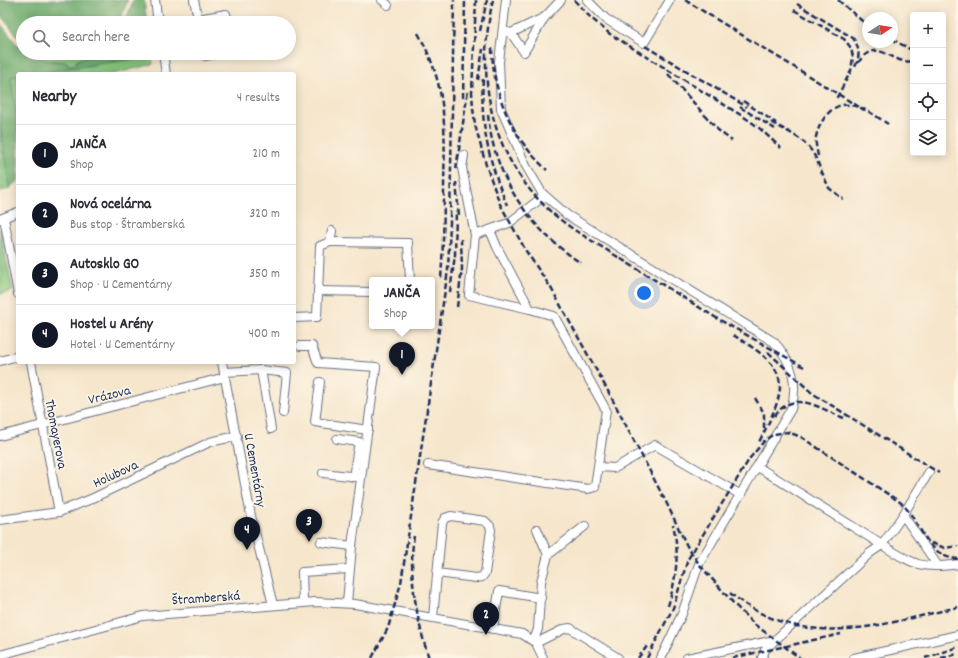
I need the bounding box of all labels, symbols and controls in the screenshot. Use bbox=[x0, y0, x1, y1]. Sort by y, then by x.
north arrow bbox=[862, 12, 898, 48]
map controls bbox=[910, 12, 946, 156]
button: + bbox=[910, 12, 946, 48]
search box bbox=[16, 16, 296, 60]
icon: search bbox=[30, 27, 52, 49]
text: Search here bbox=[62, 27, 130, 49]
button: − bbox=[910, 48, 946, 84]
button: locate bbox=[910, 84, 946, 120]
text: Nearby bbox=[32, 86, 76, 110]
text: 4 results bbox=[237, 89, 280, 108]
button: layers bbox=[910, 120, 946, 156]
text: JANČA bbox=[70, 134, 107, 156]
text: 1 bbox=[44, 145, 46, 164]
text: 210 m bbox=[252, 145, 280, 164]
text: Shop bbox=[70, 156, 93, 175]
text: Nová ocelárna bbox=[70, 194, 151, 216]
text: 2 bbox=[42, 205, 48, 224]
text: 320 m bbox=[250, 205, 280, 224]
text: Bus stop · Štramberská bbox=[70, 216, 185, 235]
text: Autosklo GO bbox=[70, 254, 139, 276]
text: 3 bbox=[42, 265, 48, 284]
text: 350 m bbox=[249, 265, 280, 284]
text: Shop · U Cementárny bbox=[70, 276, 172, 295]
popup bbox=[369, 277, 435, 329]
text: JANČA bbox=[384, 283, 420, 305]
your location bbox=[634, 283, 654, 303]
text: Shop bbox=[384, 305, 407, 324]
text: Hostel u Arény bbox=[70, 314, 153, 336]
text: 4 bbox=[42, 325, 48, 344]
text: 400 m bbox=[249, 325, 280, 344]
text: Hotel · U Cementárny bbox=[70, 336, 174, 355]
pin: 1 bbox=[389, 342, 415, 375]
street label: Vrázova bbox=[86, 381, 133, 411]
street label: Thomayerova bbox=[39, 398, 72, 471]
street label: U Cementárny bbox=[238, 432, 270, 509]
street label: Holubova bbox=[90, 456, 142, 494]
pin: 3 bbox=[296, 509, 322, 542]
pin: 4 bbox=[234, 517, 260, 550]
street label: Štramberská bbox=[171, 587, 241, 611]
pin: 2 bbox=[473, 602, 499, 635]

